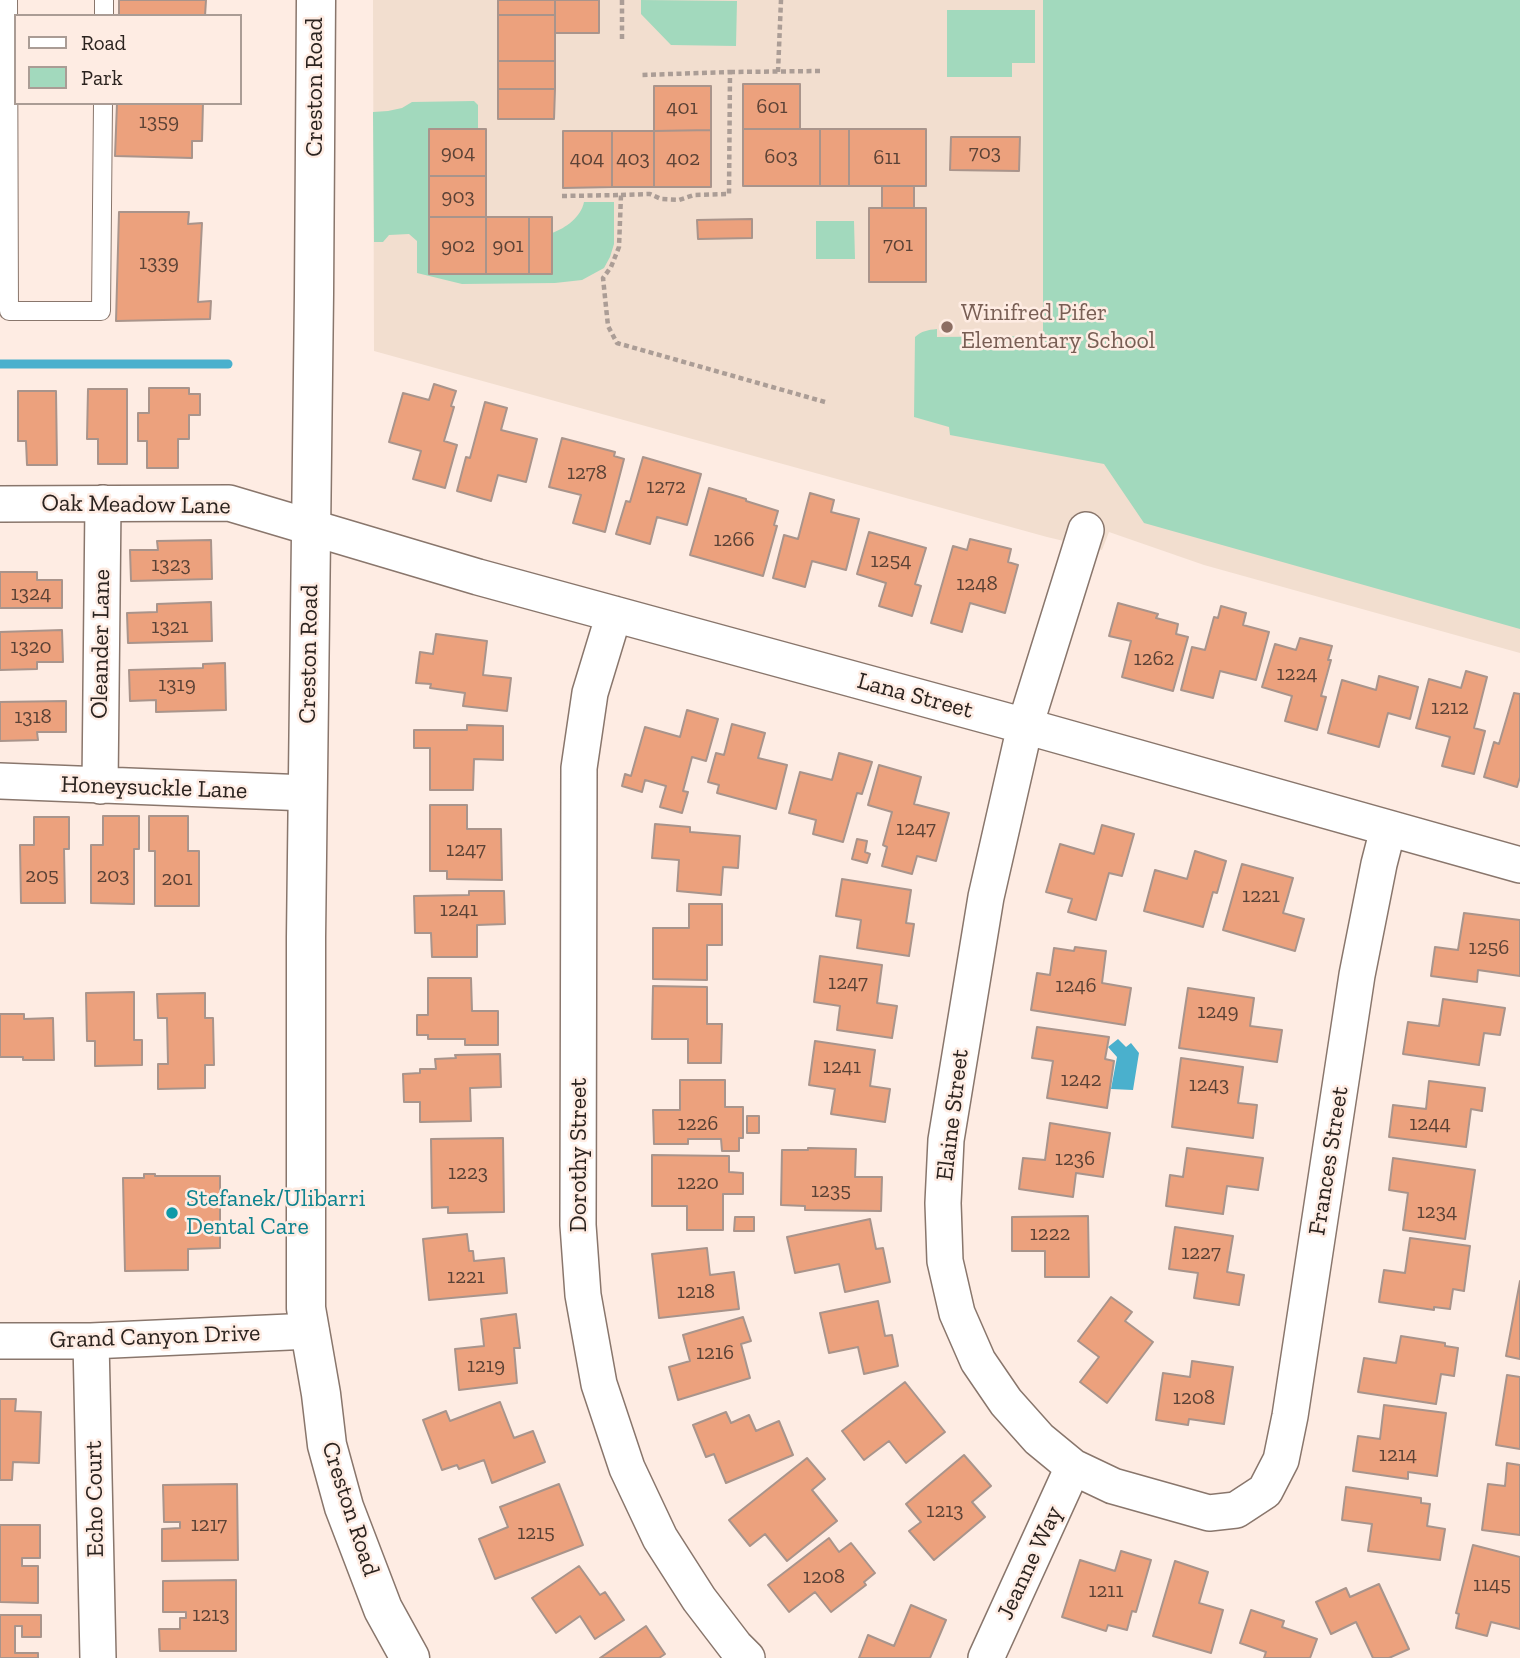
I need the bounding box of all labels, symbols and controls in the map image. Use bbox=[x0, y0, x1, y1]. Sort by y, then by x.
legend bbox=[14, 14, 242, 105]
street label: Creston Road bbox=[301, 17, 329, 157]
text: Road bbox=[81, 30, 126, 55]
text: Park bbox=[81, 65, 123, 90]
house number: 601 bbox=[756, 94, 788, 120]
house number: 401 bbox=[666, 95, 698, 121]
house number: 1359 bbox=[139, 109, 179, 135]
house number: 904 bbox=[441, 140, 475, 166]
house number: 703 bbox=[969, 140, 1001, 166]
house number: 603 bbox=[764, 144, 798, 170]
house number: 611 bbox=[873, 145, 901, 171]
house number: 404 bbox=[570, 146, 604, 172]
house number: 403 bbox=[616, 146, 650, 172]
house number: 402 bbox=[666, 146, 700, 172]
house number: 903 bbox=[441, 184, 475, 210]
house number: 701 bbox=[883, 232, 913, 258]
house number: 902 bbox=[441, 233, 475, 259]
house number: 901 bbox=[492, 233, 524, 259]
house number: 1339 bbox=[139, 250, 179, 276]
place label: Winifred Pifer Elementary School bbox=[961, 299, 1155, 355]
marker: Winifred Pifer Elementary School bbox=[939, 319, 955, 335]
house number: 1278 bbox=[567, 460, 607, 486]
house number: 1272 bbox=[646, 474, 686, 500]
street label: Oak Meadow Lane bbox=[41, 489, 231, 521]
house number: 1266 bbox=[713, 527, 755, 553]
house number: 1254 bbox=[871, 548, 911, 574]
house number: 1323 bbox=[151, 552, 191, 578]
street label: Oleander Lane bbox=[85, 569, 117, 719]
house number: 1248 bbox=[956, 571, 998, 597]
house number: 1324 bbox=[11, 581, 51, 607]
street label: Creston Road bbox=[293, 584, 325, 724]
house number: 1321 bbox=[151, 614, 189, 640]
house number: 1320 bbox=[10, 634, 52, 660]
house number: 1262 bbox=[1134, 646, 1174, 672]
house number: 1224 bbox=[1276, 661, 1318, 687]
street label: Lana Street bbox=[854, 667, 976, 725]
house number: 1319 bbox=[158, 672, 196, 698]
house number: 1212 bbox=[1431, 695, 1469, 721]
house number: 1318 bbox=[14, 704, 52, 730]
street label: Honeysuckle Lane bbox=[60, 770, 248, 806]
house number: 1247 bbox=[896, 816, 936, 842]
house number: 1247 bbox=[446, 837, 486, 863]
house number: 205 bbox=[25, 863, 59, 889]
house number: 203 bbox=[96, 863, 130, 889]
house number: 201 bbox=[162, 866, 192, 892]
house number: 1221 bbox=[1242, 883, 1280, 909]
house number: 1241 bbox=[440, 897, 478, 923]
house number: 1256 bbox=[1469, 935, 1509, 961]
house number: 1247 bbox=[828, 970, 868, 996]
house number: 1246 bbox=[1055, 973, 1097, 999]
house number: 1249 bbox=[1197, 999, 1239, 1025]
street label: Elaine Street bbox=[931, 1047, 975, 1183]
house number: 1241 bbox=[823, 1054, 861, 1080]
house number: 1242 bbox=[1060, 1067, 1102, 1093]
house number: 1243 bbox=[1189, 1072, 1229, 1098]
street label: Dorothy Street bbox=[565, 1078, 593, 1232]
street label: Frances Street bbox=[1303, 1084, 1355, 1238]
house number: 1226 bbox=[678, 1111, 718, 1137]
house number: 1244 bbox=[1409, 1111, 1451, 1137]
house number: 1236 bbox=[1055, 1146, 1095, 1172]
house number: 1223 bbox=[448, 1160, 488, 1186]
house number: 1220 bbox=[677, 1170, 719, 1196]
house number: 1235 bbox=[811, 1178, 851, 1204]
place label: Stefanek/Ulibarri Dental Care bbox=[186, 1185, 365, 1241]
house number: 1234 bbox=[1417, 1199, 1457, 1225]
marker: Stefanek/Ulibarri Dental Care bbox=[164, 1205, 180, 1221]
house number: 1222 bbox=[1030, 1221, 1070, 1247]
house number: 1227 bbox=[1181, 1240, 1221, 1266]
house number: 1221 bbox=[447, 1264, 485, 1290]
house number: 1218 bbox=[677, 1279, 715, 1305]
street label: Grand Canyon Drive bbox=[49, 1319, 261, 1355]
house number: 1216 bbox=[696, 1340, 734, 1366]
house number: 1219 bbox=[467, 1353, 505, 1379]
house number: 1208 bbox=[1173, 1385, 1215, 1411]
street label: Creston Road bbox=[315, 1438, 385, 1580]
street label: Echo Court bbox=[80, 1440, 110, 1558]
house number: 1214 bbox=[1379, 1442, 1417, 1468]
house number: 1213 bbox=[926, 1498, 964, 1524]
street label: Jeanne Way bbox=[991, 1502, 1069, 1624]
house number: 1217 bbox=[191, 1512, 227, 1538]
house number: 1215 bbox=[517, 1520, 555, 1546]
house number: 1208 bbox=[803, 1564, 845, 1590]
house number: 1145 bbox=[1473, 1572, 1511, 1598]
house number: 1211 bbox=[1088, 1578, 1124, 1604]
house number: 1213 bbox=[192, 1602, 230, 1628]

